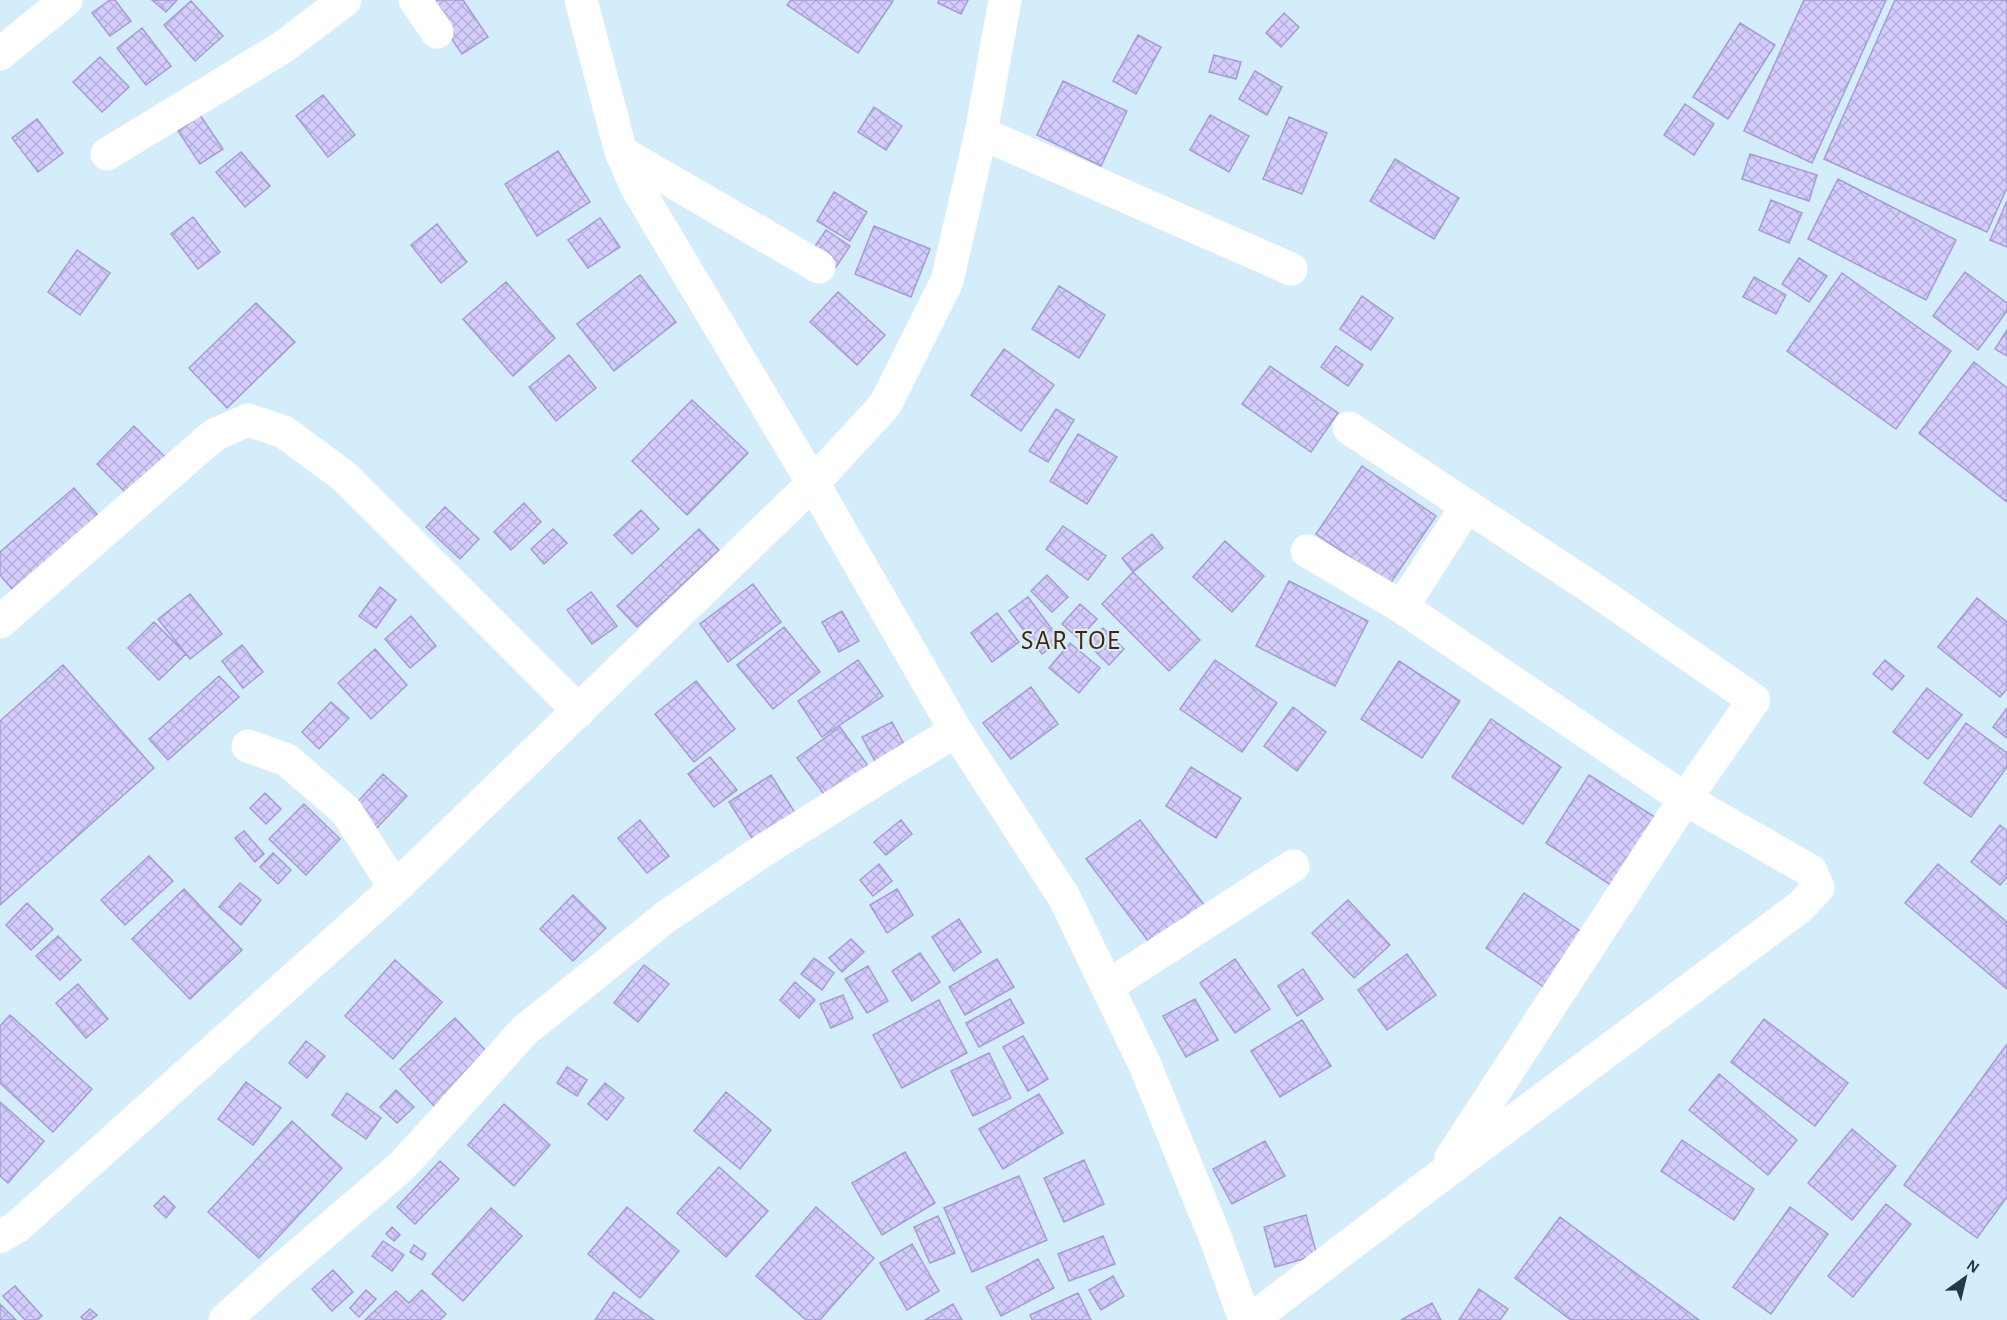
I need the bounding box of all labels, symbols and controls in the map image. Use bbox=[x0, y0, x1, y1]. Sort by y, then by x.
district label: SAR TOE bbox=[1021, 627, 1121, 654]
north arrow bbox=[1935, 1248, 1995, 1308]
text: N bbox=[1964, 1257, 1982, 1276]

